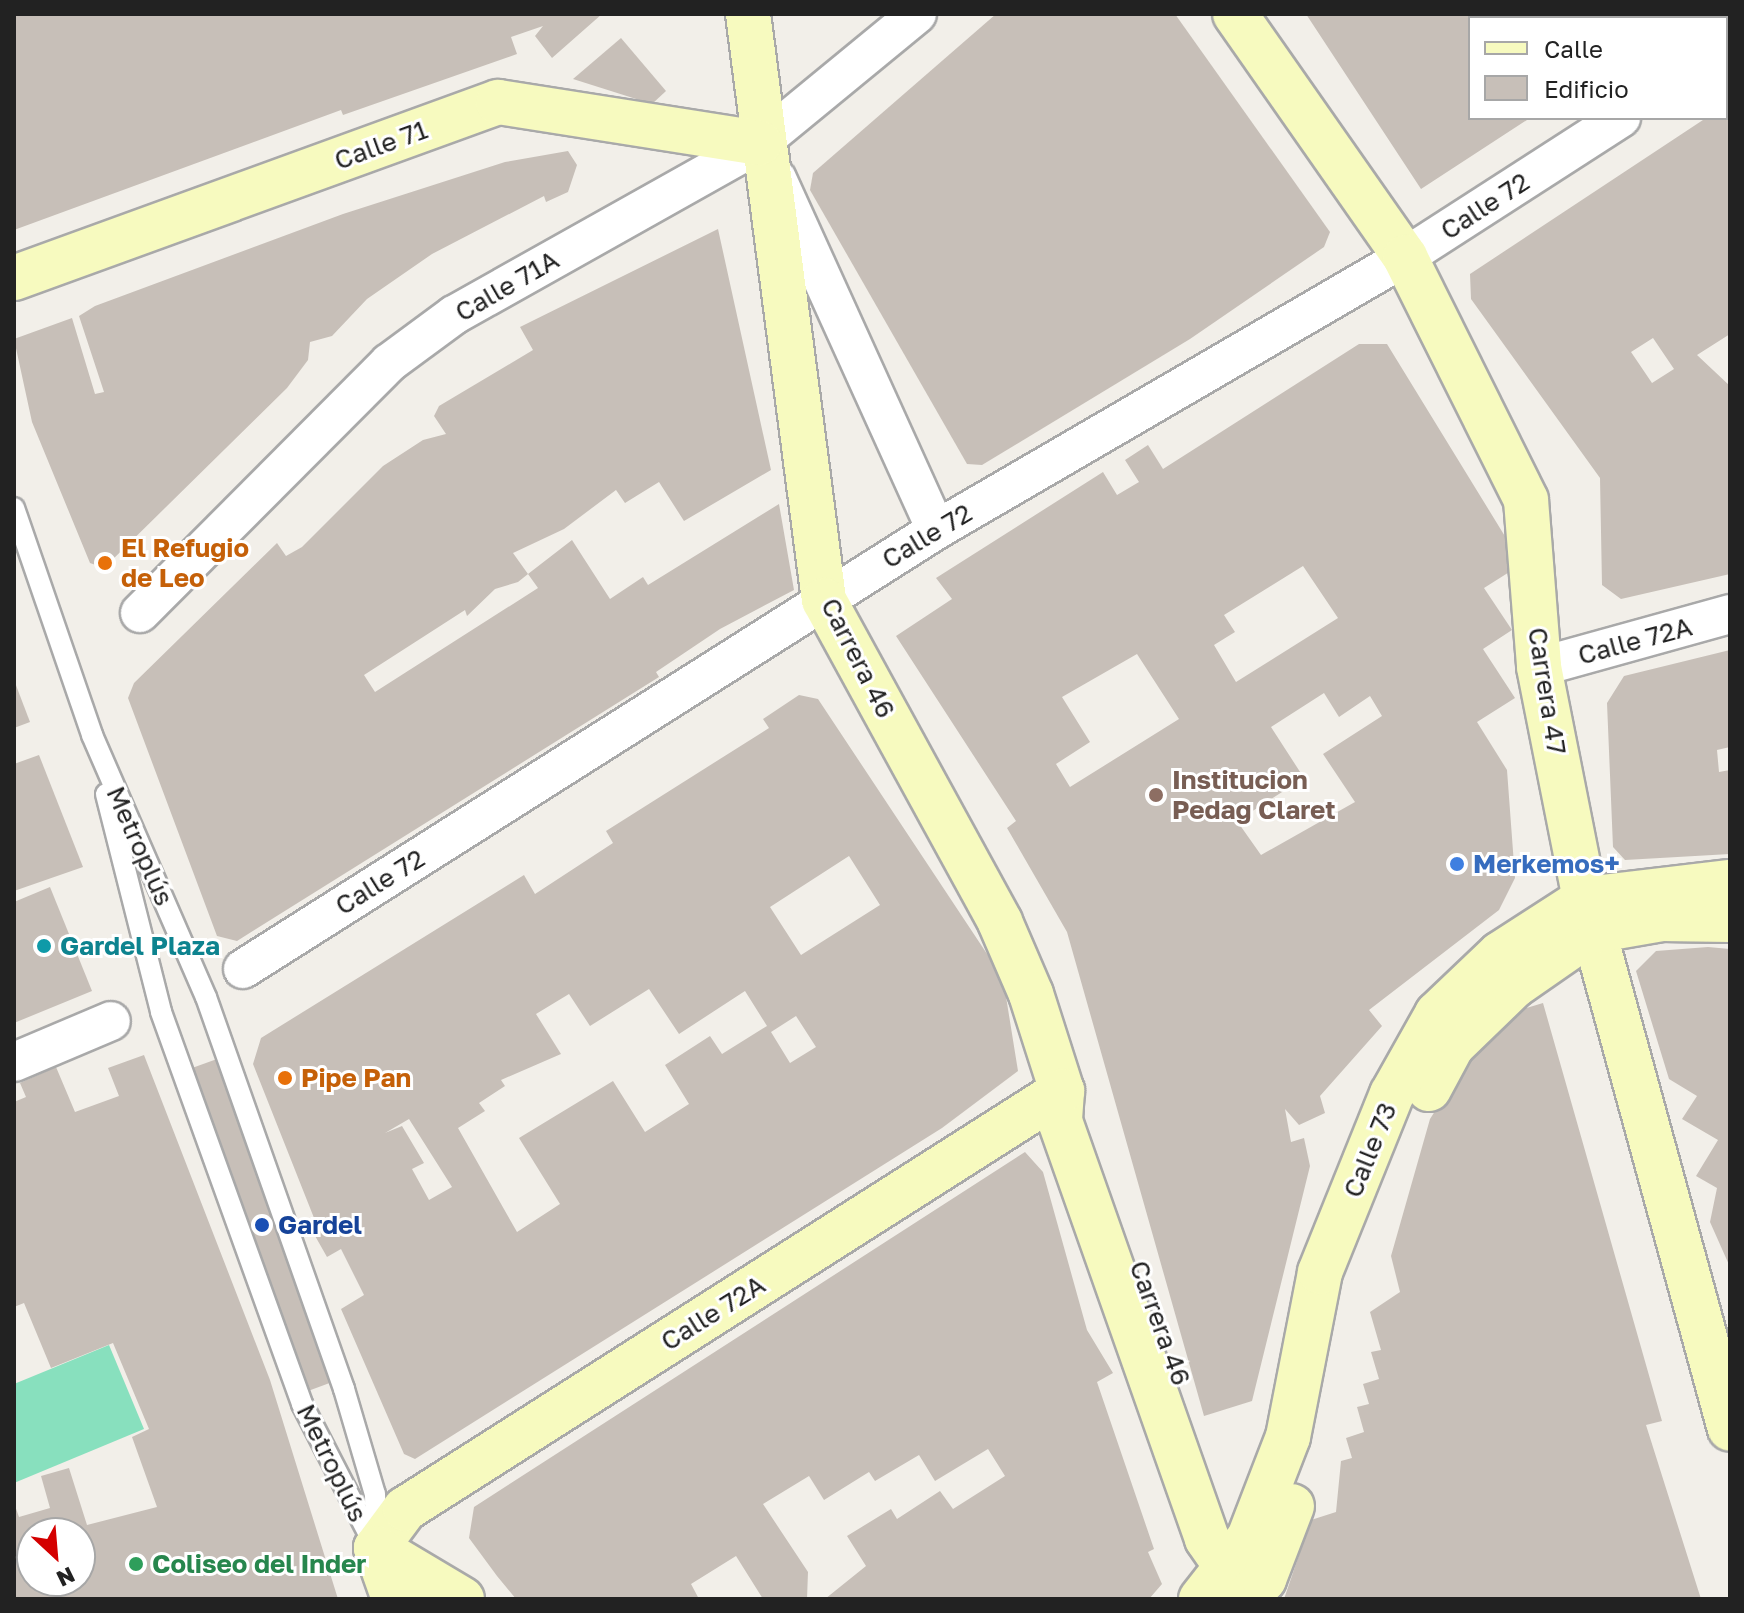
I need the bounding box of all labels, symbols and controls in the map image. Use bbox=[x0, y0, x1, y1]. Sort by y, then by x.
legend bbox=[1468, 16, 1728, 120]
text: Calle bbox=[1544, 34, 1603, 63]
text: Edificio bbox=[1544, 74, 1629, 103]
street label: Calle 71 bbox=[330, 114, 432, 176]
street label: Calle 72 bbox=[1435, 166, 1535, 246]
street label: Calle 71A bbox=[450, 244, 564, 328]
street label: Calle 72 bbox=[876, 497, 978, 575]
place label: El Refugio de Leo bbox=[121, 532, 249, 594]
marker: El Refugio de Leo bbox=[96, 554, 114, 572]
street label: Carrera 46 bbox=[815, 593, 901, 723]
street label: Calle 72A bbox=[1575, 611, 1695, 671]
street label: Carrera 47 bbox=[1522, 625, 1572, 757]
place label: Institucion Pedag Claret bbox=[1172, 764, 1336, 826]
street label: Metroplús bbox=[100, 782, 180, 910]
marker: Institucion Pedag Claret bbox=[1147, 786, 1165, 804]
street label: Calle 72 bbox=[330, 842, 430, 922]
place label: Merkemos+ bbox=[1473, 848, 1620, 880]
marker: Merkemos+ bbox=[1448, 855, 1466, 873]
place label: Gardel Plaza bbox=[60, 930, 220, 962]
marker: Gardel Plaza bbox=[35, 937, 53, 955]
place label: Pipe Pan bbox=[301, 1062, 411, 1094]
marker: Pipe Pan bbox=[276, 1069, 294, 1087]
street label: Calle 73 bbox=[1337, 1098, 1403, 1202]
place label: Gardel bbox=[278, 1209, 362, 1241]
marker: Gardel bbox=[253, 1216, 271, 1234]
street label: Carrera 46 bbox=[1123, 1257, 1197, 1389]
street label: Calle 72A bbox=[655, 1269, 771, 1357]
street label: Metroplús bbox=[290, 1399, 374, 1527]
north arrow bbox=[16, 1517, 96, 1597]
place label: Coliseo del Inder bbox=[152, 1548, 366, 1580]
marker: Coliseo del Inder bbox=[127, 1555, 145, 1573]
text: N bbox=[52, 1561, 79, 1593]

